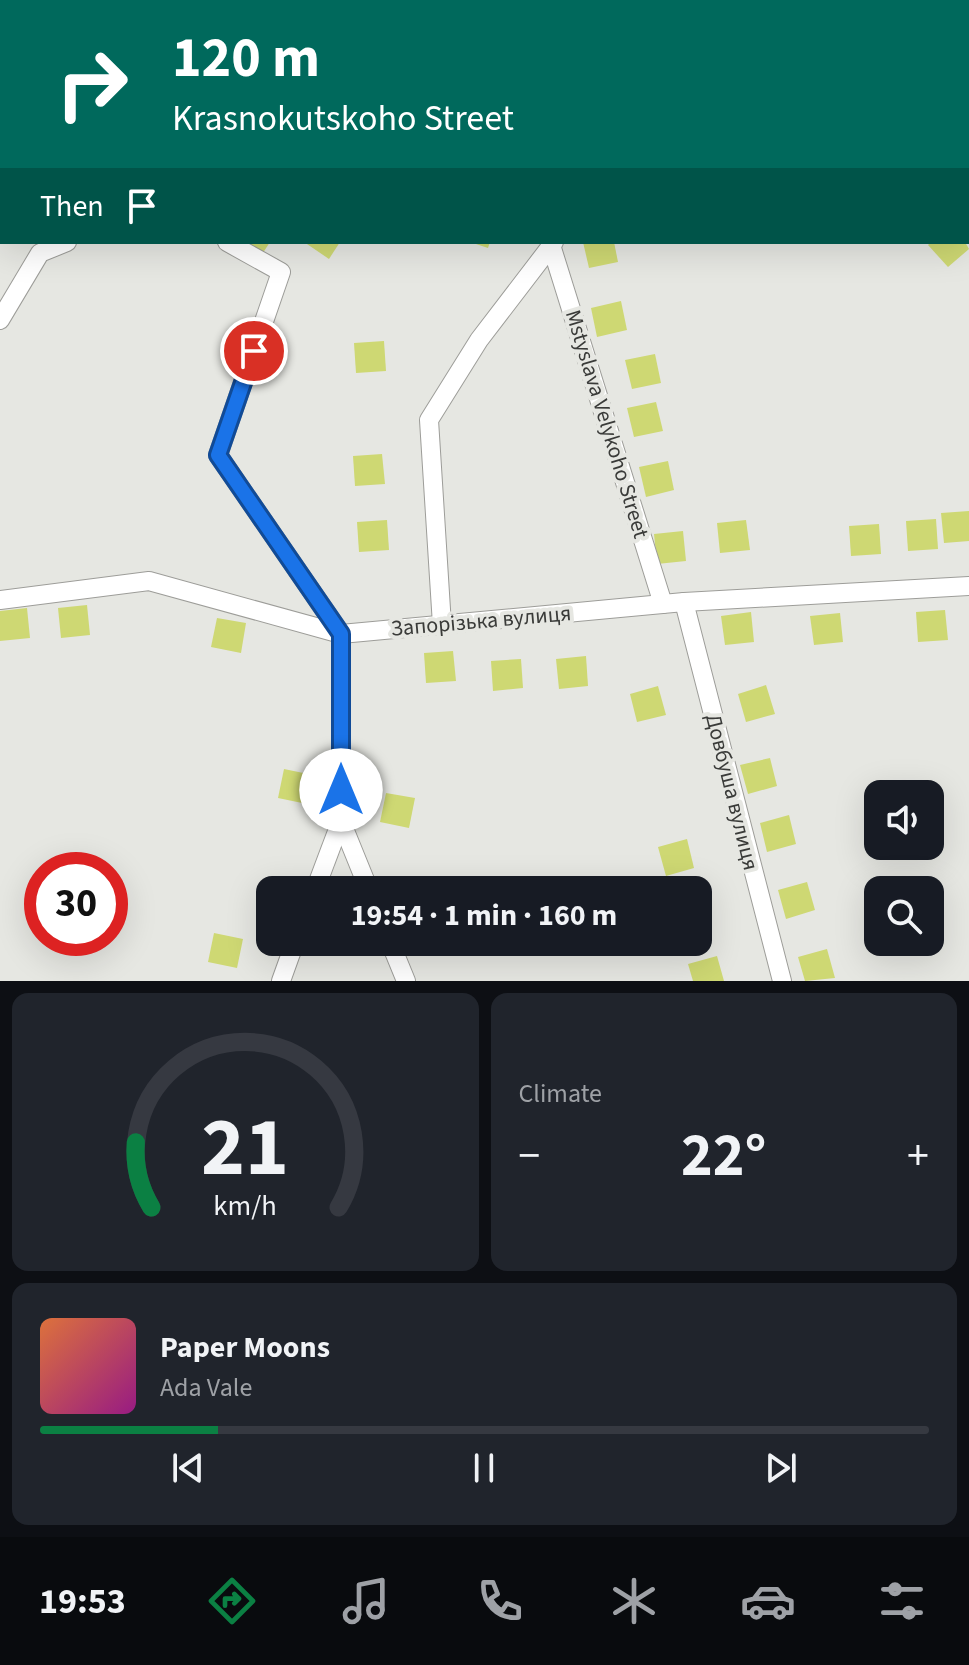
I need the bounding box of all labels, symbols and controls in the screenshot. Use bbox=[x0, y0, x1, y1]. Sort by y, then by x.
text: 120 m bbox=[172, 19, 320, 98]
icon: right bbox=[40, 32, 144, 136]
text: Krasnokutskoho Street bbox=[172, 93, 514, 144]
icon: arrive bbox=[120, 184, 164, 228]
text: Then bbox=[40, 185, 104, 228]
street label: Mstyslava Velykoho Street bbox=[557, 306, 657, 543]
pin bbox=[220, 317, 288, 385]
icon: arrive bbox=[232, 329, 276, 373]
street label: Запорізька вулиця bbox=[390, 597, 572, 645]
street label: Довбуша вулиця bbox=[697, 710, 767, 874]
position arrow bbox=[299, 748, 383, 832]
map controls bbox=[864, 780, 944, 956]
button: sound bbox=[864, 780, 944, 860]
speed limit sign: 30 bbox=[24, 852, 128, 956]
button: search bbox=[864, 876, 944, 956]
text: 19:54 · 1 min · 160 m bbox=[351, 894, 617, 937]
text: Climate bbox=[519, 1075, 602, 1112]
text: 21 bbox=[201, 1089, 289, 1207]
text: 22° bbox=[681, 1114, 766, 1199]
text: − bbox=[519, 1125, 540, 1188]
text: + bbox=[907, 1125, 929, 1188]
text: km/h bbox=[214, 1186, 277, 1226]
text: Paper Moons bbox=[160, 1326, 330, 1369]
text: Ada Vale bbox=[160, 1369, 252, 1406]
icon: previous bbox=[166, 1446, 210, 1490]
icon: pause bbox=[462, 1446, 506, 1490]
icon: next bbox=[759, 1446, 803, 1490]
icon: directions bbox=[204, 1573, 260, 1629]
icon: music bbox=[338, 1573, 394, 1629]
icon: phone bbox=[472, 1573, 528, 1629]
icon: climate bbox=[606, 1573, 662, 1629]
icon: car bbox=[740, 1573, 796, 1629]
icon: filters bbox=[874, 1573, 930, 1629]
text: 19:53 bbox=[39, 1576, 126, 1627]

